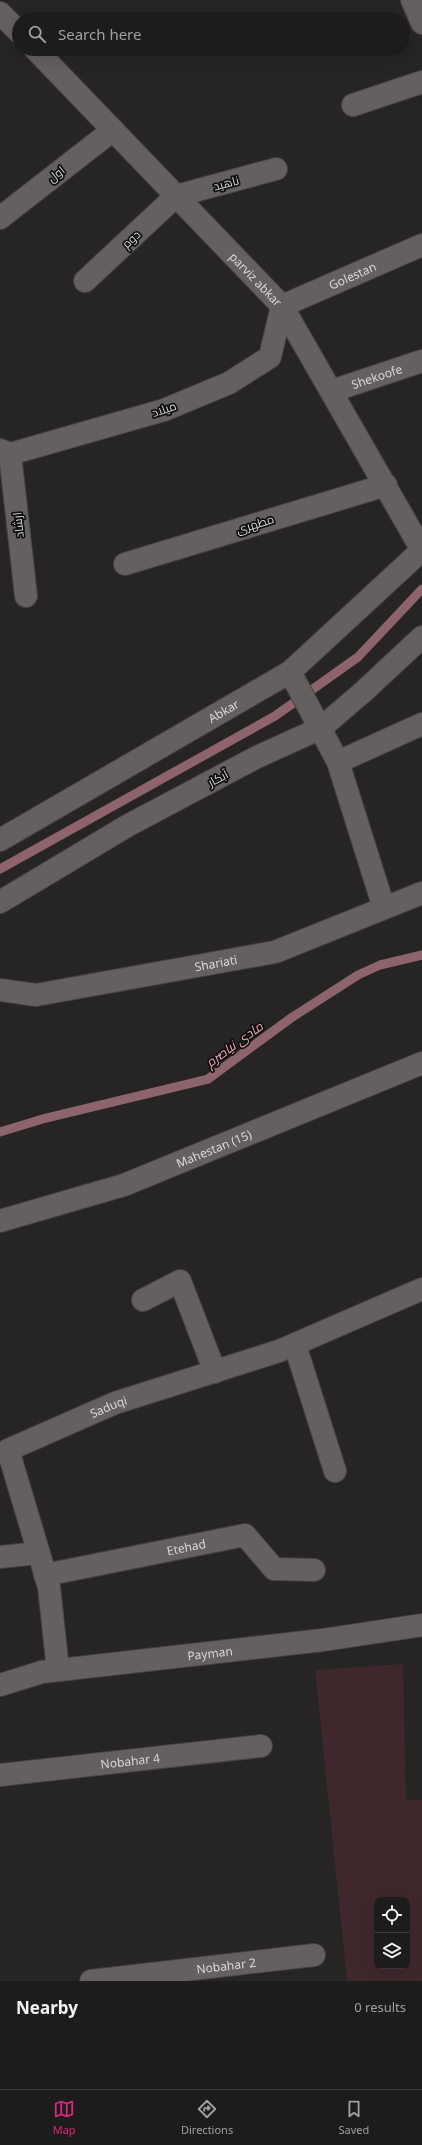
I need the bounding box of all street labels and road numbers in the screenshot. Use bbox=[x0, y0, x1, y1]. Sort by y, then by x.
street label: اول bbox=[44, 162, 68, 186]
street label: ناهید bbox=[211, 171, 241, 195]
street label: دوم bbox=[118, 226, 144, 252]
street label: parviz abkar bbox=[226, 248, 286, 310]
street label: Golestan bbox=[326, 258, 379, 293]
street label: Shekoofe bbox=[349, 360, 404, 393]
street label: میلاد bbox=[149, 397, 179, 421]
street label: مطهری bbox=[234, 510, 276, 538]
street label: ارشاد bbox=[8, 511, 28, 539]
street label: Abkar bbox=[205, 695, 242, 726]
street label: آبکار bbox=[204, 765, 232, 791]
street label: Shariati bbox=[193, 950, 238, 975]
street label: Mahestan (15) bbox=[173, 1125, 254, 1171]
street label: Saduqi bbox=[87, 1391, 129, 1422]
street label: Etehad bbox=[165, 1535, 207, 1559]
street label: Payman bbox=[186, 1642, 234, 1664]
street label: Nobahar 4 bbox=[100, 1749, 161, 1772]
street label: Nobahar 2 bbox=[195, 1953, 257, 1977]

